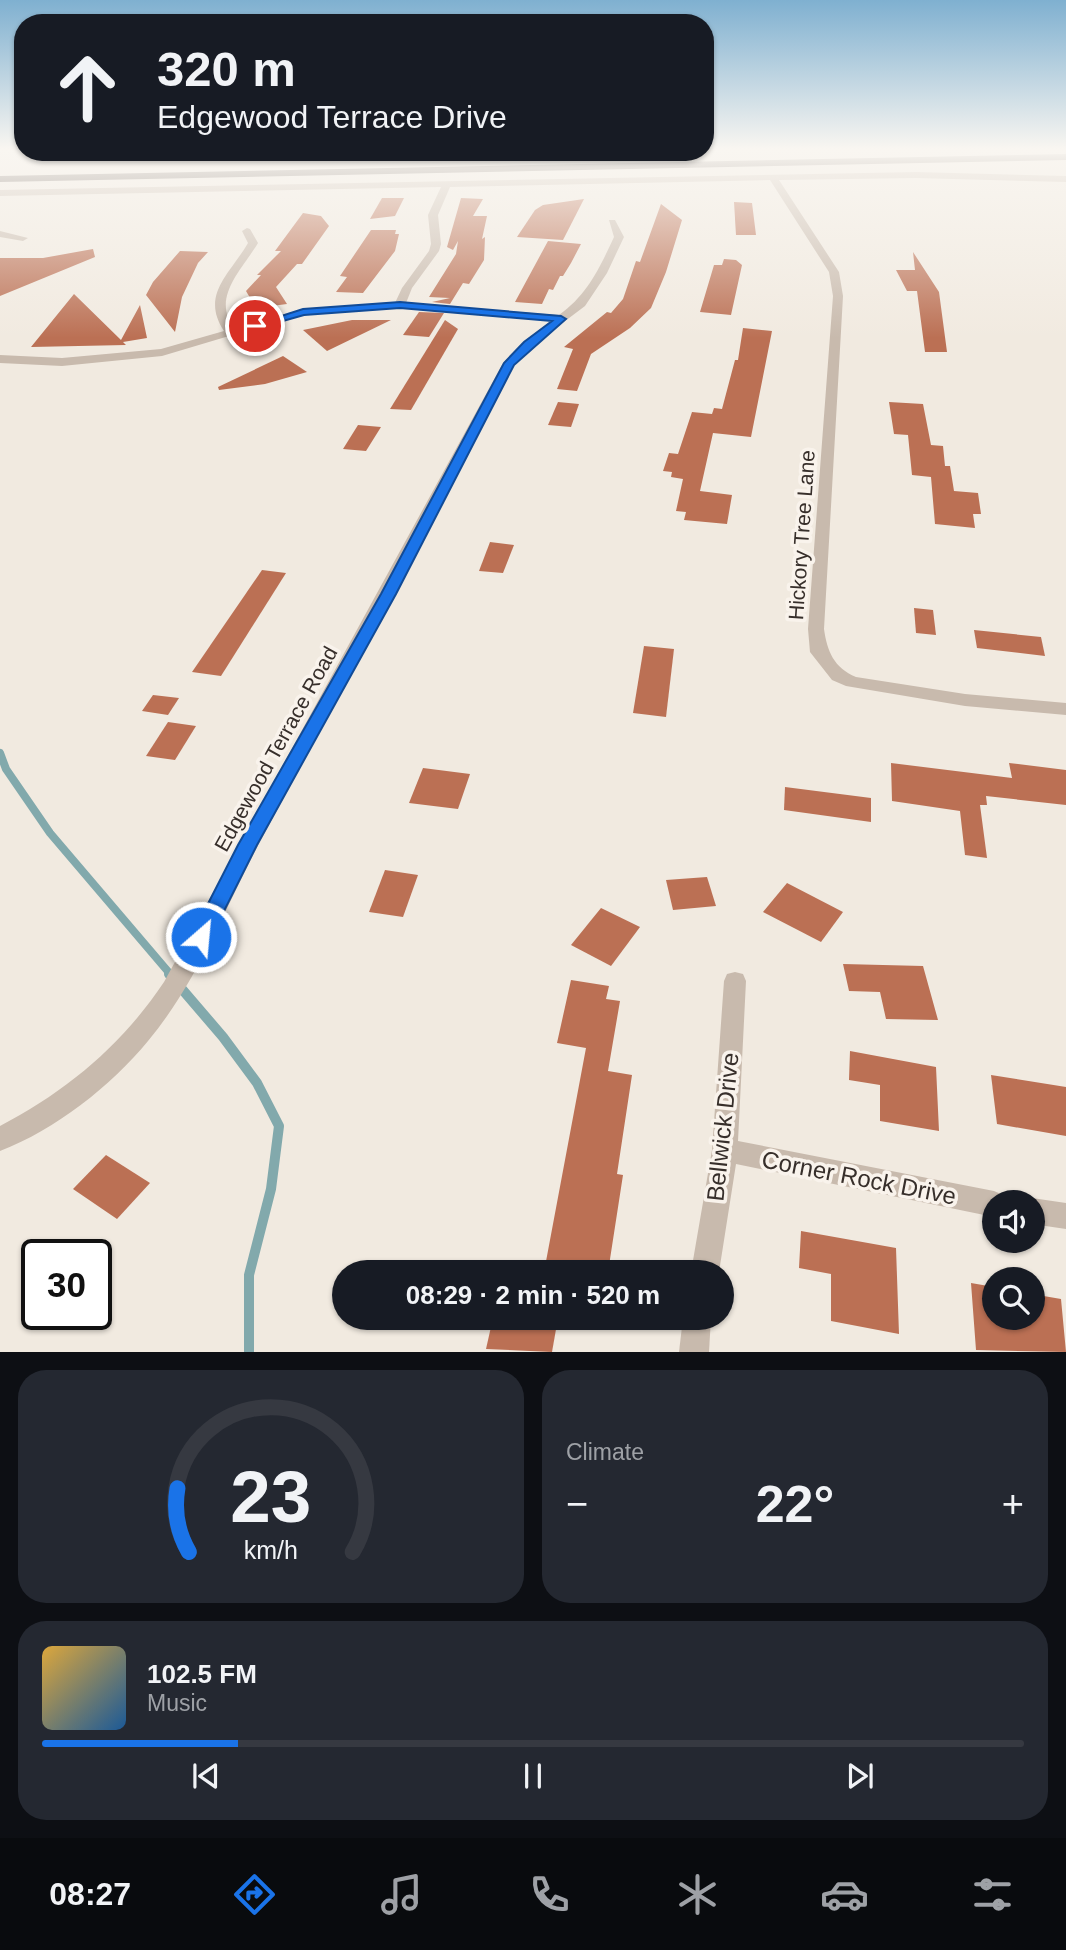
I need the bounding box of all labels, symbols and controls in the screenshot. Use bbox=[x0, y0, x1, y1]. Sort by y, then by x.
icon: ahead bbox=[42, 42, 133, 133]
text: 320 m bbox=[157, 42, 296, 96]
text: Edgewood Terrace Drive bbox=[157, 99, 507, 135]
pin bbox=[225, 296, 285, 356]
icon: arrive bbox=[236, 307, 274, 345]
street label: Hickory Tree Lane bbox=[784, 449, 819, 621]
street label: Edgewood Terrace Road bbox=[210, 642, 342, 855]
position arrow bbox=[164, 900, 238, 974]
street label: Bellwick Drive bbox=[701, 1051, 744, 1203]
street label: Corner Rock Drive bbox=[760, 1145, 959, 1210]
map controls bbox=[982, 1190, 1045, 1330]
button: sound bbox=[982, 1190, 1045, 1253]
speed limit sign: 30 bbox=[21, 1239, 112, 1330]
button: search bbox=[982, 1267, 1045, 1330]
text: 08:29 · 2 min · 520 m bbox=[406, 1280, 660, 1310]
text: Climate bbox=[566, 1439, 644, 1465]
text: 23 bbox=[231, 1457, 311, 1538]
text: 22° bbox=[756, 1475, 834, 1533]
text: − bbox=[566, 1483, 588, 1525]
text: + bbox=[1002, 1483, 1024, 1525]
text: km/h bbox=[244, 1536, 298, 1564]
text: 102.5 FM bbox=[147, 1659, 257, 1689]
text: Music bbox=[147, 1690, 207, 1716]
icon: previous bbox=[187, 1757, 225, 1795]
icon: pause bbox=[514, 1757, 552, 1795]
icon: next bbox=[841, 1757, 879, 1795]
icon: directions bbox=[230, 1870, 279, 1919]
icon: music bbox=[377, 1870, 426, 1919]
icon: phone bbox=[525, 1870, 574, 1919]
icon: climate bbox=[673, 1870, 722, 1919]
icon: car bbox=[820, 1870, 869, 1919]
icon: filters bbox=[968, 1870, 1017, 1919]
text: 08:27 bbox=[49, 1876, 131, 1912]

